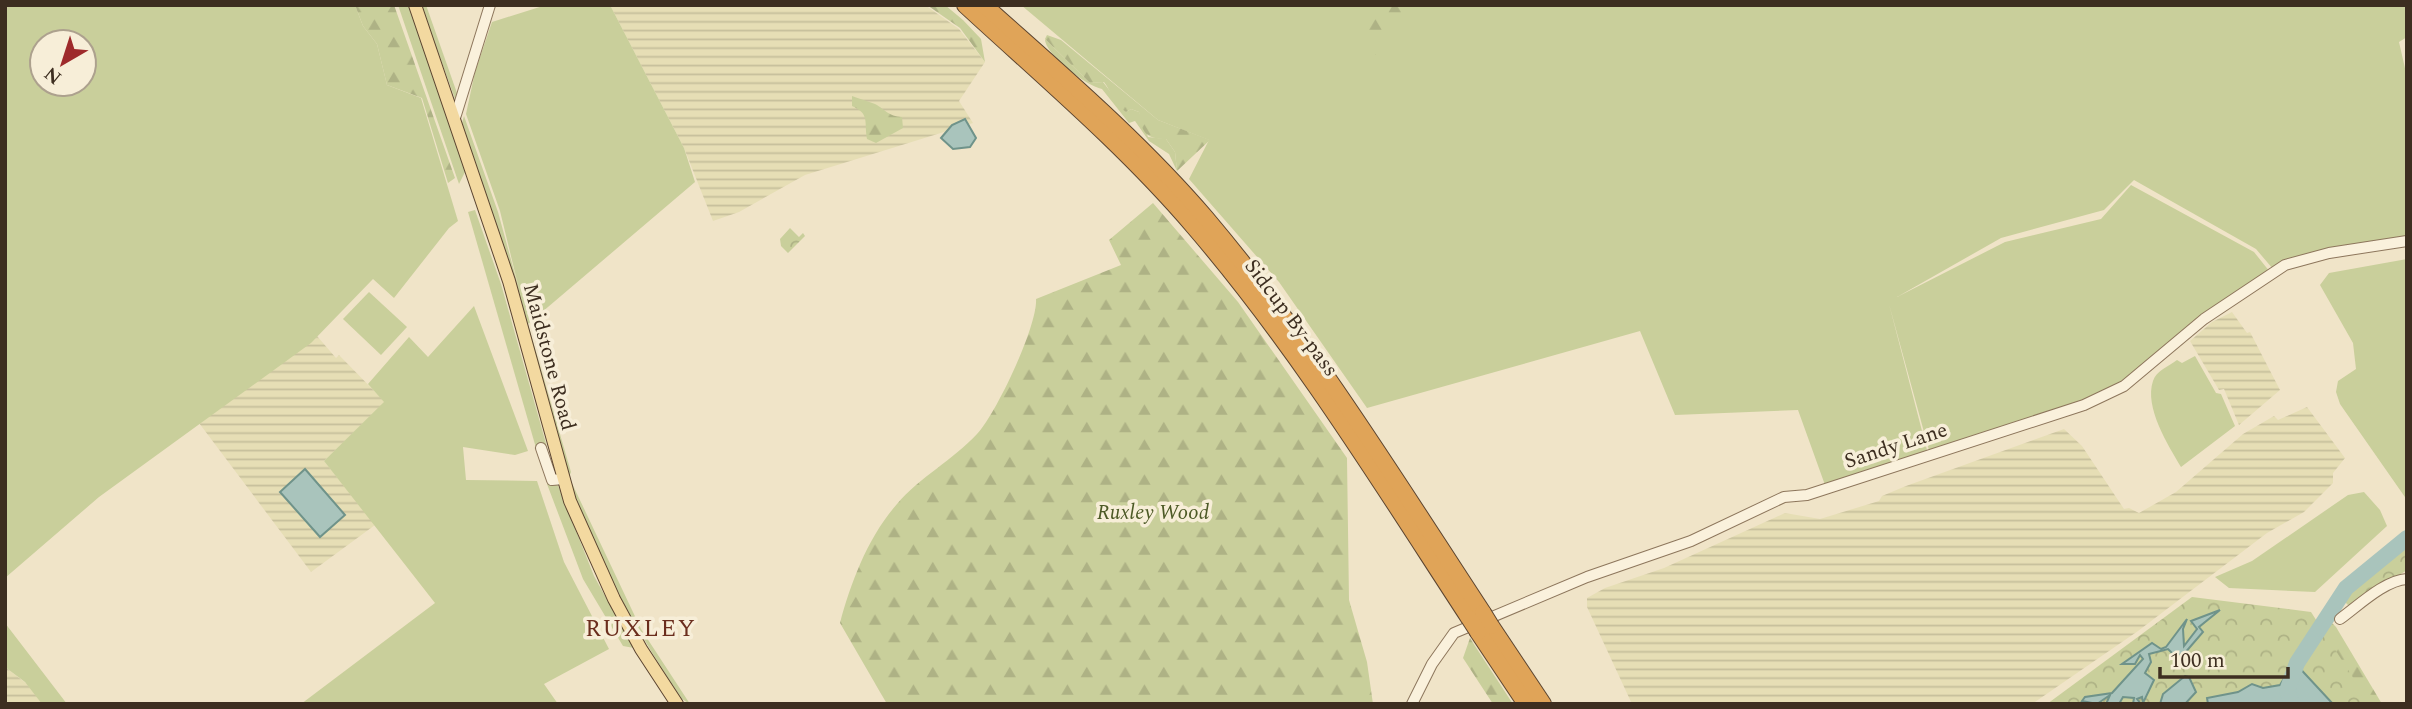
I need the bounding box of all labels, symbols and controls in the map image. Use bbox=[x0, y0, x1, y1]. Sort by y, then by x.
north arrow bbox=[28, 28, 98, 98]
text: N bbox=[38, 59, 68, 91]
street label: Sidcup By-pass bbox=[1236, 252, 1346, 384]
street label: Maidstone Road bbox=[514, 280, 584, 434]
street label: Sandy Lane bbox=[1840, 414, 1952, 478]
park label: Ruxley Wood bbox=[1097, 497, 1209, 529]
district label: RUXLEY bbox=[585, 611, 697, 647]
scale bar bbox=[2160, 636, 2288, 680]
text: 100 m bbox=[2170, 645, 2225, 677]

